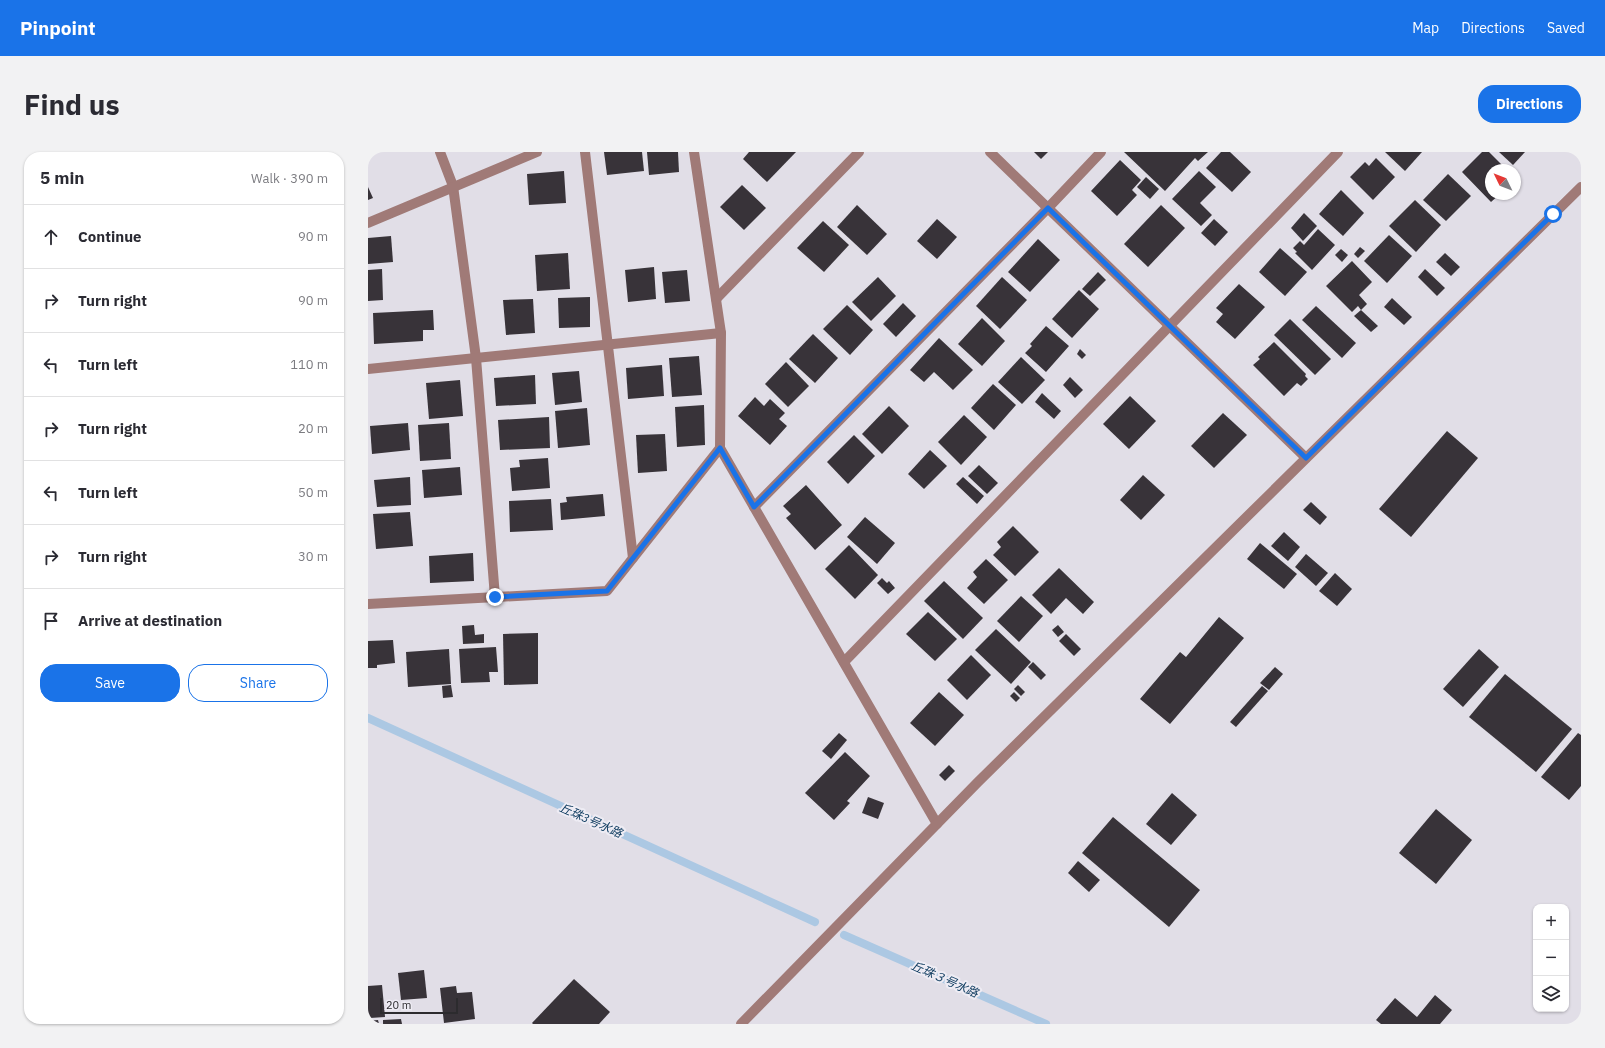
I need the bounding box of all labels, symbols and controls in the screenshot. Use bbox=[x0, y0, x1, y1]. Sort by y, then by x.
text: Pinpoint bbox=[20, 16, 96, 40]
text: Map bbox=[1412, 19, 1439, 37]
text: Directions bbox=[1461, 19, 1525, 37]
text: Saved bbox=[1547, 19, 1585, 37]
button: Directions bbox=[1478, 85, 1581, 123]
text: Find us bbox=[24, 86, 120, 123]
north arrow bbox=[1485, 164, 1521, 200]
text: 5 min bbox=[40, 167, 84, 189]
text: Walk · 390 m bbox=[251, 170, 328, 187]
route start bbox=[1544, 205, 1562, 223]
icon: ahead bbox=[40, 226, 62, 248]
text: Continue bbox=[78, 227, 142, 246]
text: 90 m bbox=[298, 228, 328, 245]
icon: right bbox=[40, 290, 62, 312]
text: Turn right bbox=[78, 291, 147, 310]
text: 90 m bbox=[298, 292, 328, 309]
icon: left bbox=[40, 354, 62, 376]
text: Turn left bbox=[78, 355, 138, 374]
text: 110 m bbox=[290, 356, 328, 373]
icon: right bbox=[40, 418, 62, 440]
text: Turn right bbox=[78, 419, 147, 438]
text: 20 m bbox=[298, 420, 328, 437]
icon: left bbox=[40, 482, 62, 504]
text: Turn left bbox=[78, 483, 138, 502]
text: 50 m bbox=[298, 484, 328, 501]
icon: right bbox=[40, 546, 62, 568]
text: Turn right bbox=[78, 547, 147, 566]
text: 30 m bbox=[298, 548, 328, 565]
route end bbox=[486, 588, 504, 606]
icon: arrive bbox=[40, 610, 62, 632]
text: Arrive at destination bbox=[78, 611, 222, 630]
button: Save bbox=[40, 664, 180, 702]
button: Share bbox=[188, 664, 328, 702]
water label: 丘珠3号水路 bbox=[557, 799, 626, 841]
map controls bbox=[1533, 904, 1569, 1012]
button: + bbox=[1533, 904, 1569, 940]
button: − bbox=[1533, 940, 1569, 976]
water label: 丘珠３号水路 bbox=[909, 958, 982, 1001]
button: layers bbox=[1533, 976, 1569, 1012]
scale bar bbox=[380, 996, 458, 1015]
text: 20 m bbox=[386, 998, 411, 1012]

